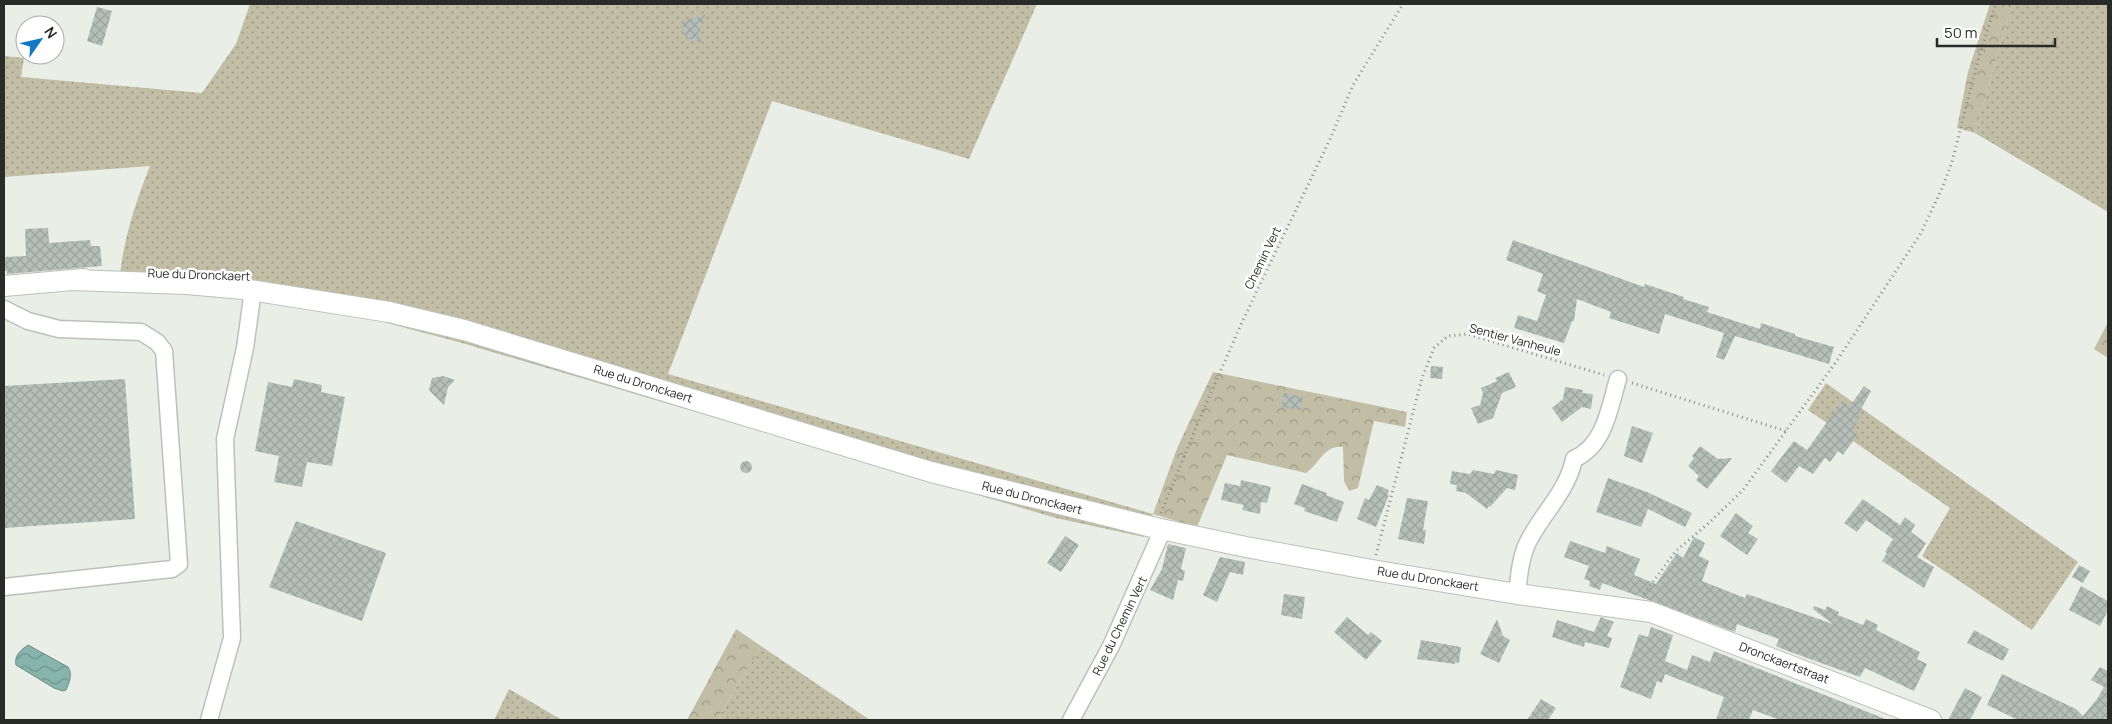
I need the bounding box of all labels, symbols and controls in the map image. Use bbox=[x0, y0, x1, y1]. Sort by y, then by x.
north arrow bbox=[15, 15, 65, 65]
scale bar bbox=[1937, 15, 2054, 47]
text: 50 m bbox=[1944, 22, 1978, 43]
text: N bbox=[41, 23, 62, 42]
street label: Chemin Vert bbox=[1240, 223, 1285, 292]
street label: Rue du Dronckaert bbox=[147, 264, 251, 285]
street label: Sentier Vanheule bbox=[1467, 319, 1563, 360]
street label: Rue du Dronckaert bbox=[592, 360, 695, 407]
street label: Rue du Dronckaert bbox=[980, 477, 1084, 518]
street label: Rue du Dronckaert bbox=[1376, 562, 1480, 595]
street label: Rue du Chemin Vert bbox=[1088, 573, 1151, 678]
street label: Dronckaertstraat bbox=[1737, 638, 1832, 688]

